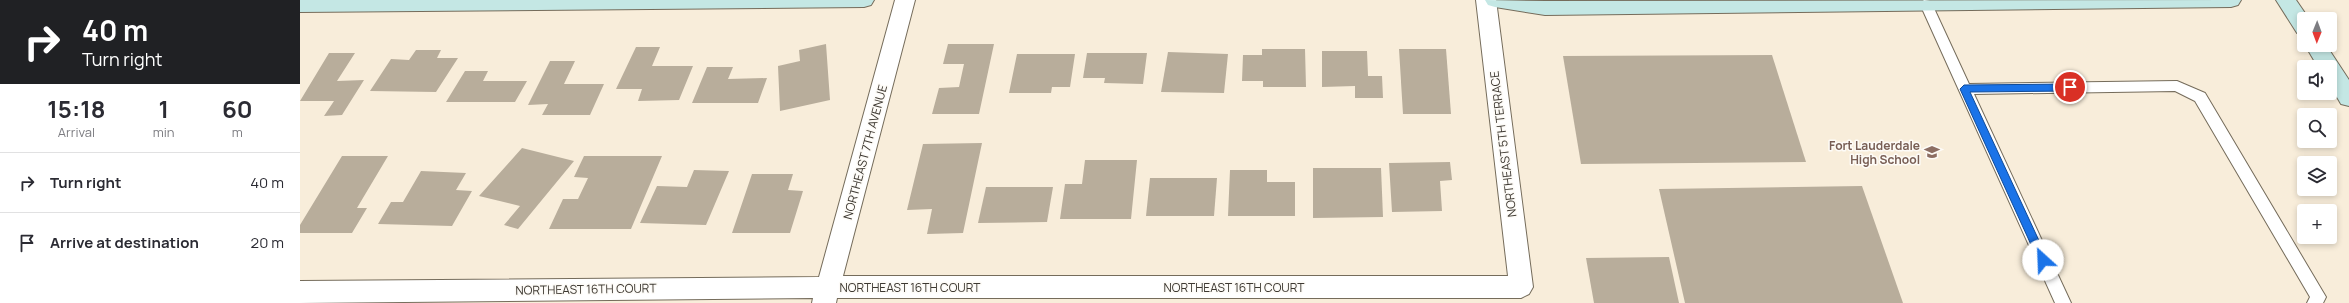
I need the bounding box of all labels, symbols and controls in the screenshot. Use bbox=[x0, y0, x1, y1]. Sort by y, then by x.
text: 40 m bbox=[82, 11, 148, 49]
north arrow bbox=[2297, 12, 2337, 52]
map controls bbox=[2297, 12, 2337, 244]
icon: right bbox=[16, 16, 68, 68]
text: Turn right bbox=[82, 47, 163, 71]
button: sound bbox=[2297, 60, 2337, 100]
street label: NORTHEAST 5TH TERRACE bbox=[1486, 70, 1520, 218]
pin bbox=[2053, 70, 2087, 104]
icon: arrive bbox=[2059, 76, 2081, 98]
street label: NORTHEAST 7TH AVENUE bbox=[839, 83, 891, 221]
text: 15:18 bbox=[47, 92, 105, 125]
text: 1 bbox=[158, 92, 169, 125]
text: 60 bbox=[222, 92, 253, 125]
button: search bbox=[2297, 108, 2337, 148]
text: Arrival bbox=[58, 123, 95, 141]
text: min bbox=[153, 123, 175, 141]
text: m bbox=[232, 123, 243, 141]
place label: Fort Lauderdale High School bbox=[1829, 137, 1920, 168]
school or university icon: Fort Lauderdale High School bbox=[1923, 143, 1941, 161]
button: layers bbox=[2297, 156, 2337, 196]
icon: right bbox=[16, 172, 38, 194]
text: Turn right bbox=[50, 172, 121, 193]
text: 40 m bbox=[250, 172, 284, 193]
button: + bbox=[2297, 204, 2337, 244]
icon: arrive bbox=[16, 232, 38, 254]
text: Arrive at destination bbox=[50, 232, 199, 253]
text: 20 m bbox=[251, 232, 284, 253]
position arrow bbox=[2022, 239, 2064, 281]
street label: NORTHEAST 16TH COURT bbox=[515, 279, 657, 299]
street label: NORTHEAST 16TH COURT bbox=[840, 279, 981, 296]
street label: NORTHEAST 16TH COURT bbox=[1164, 279, 1305, 296]

